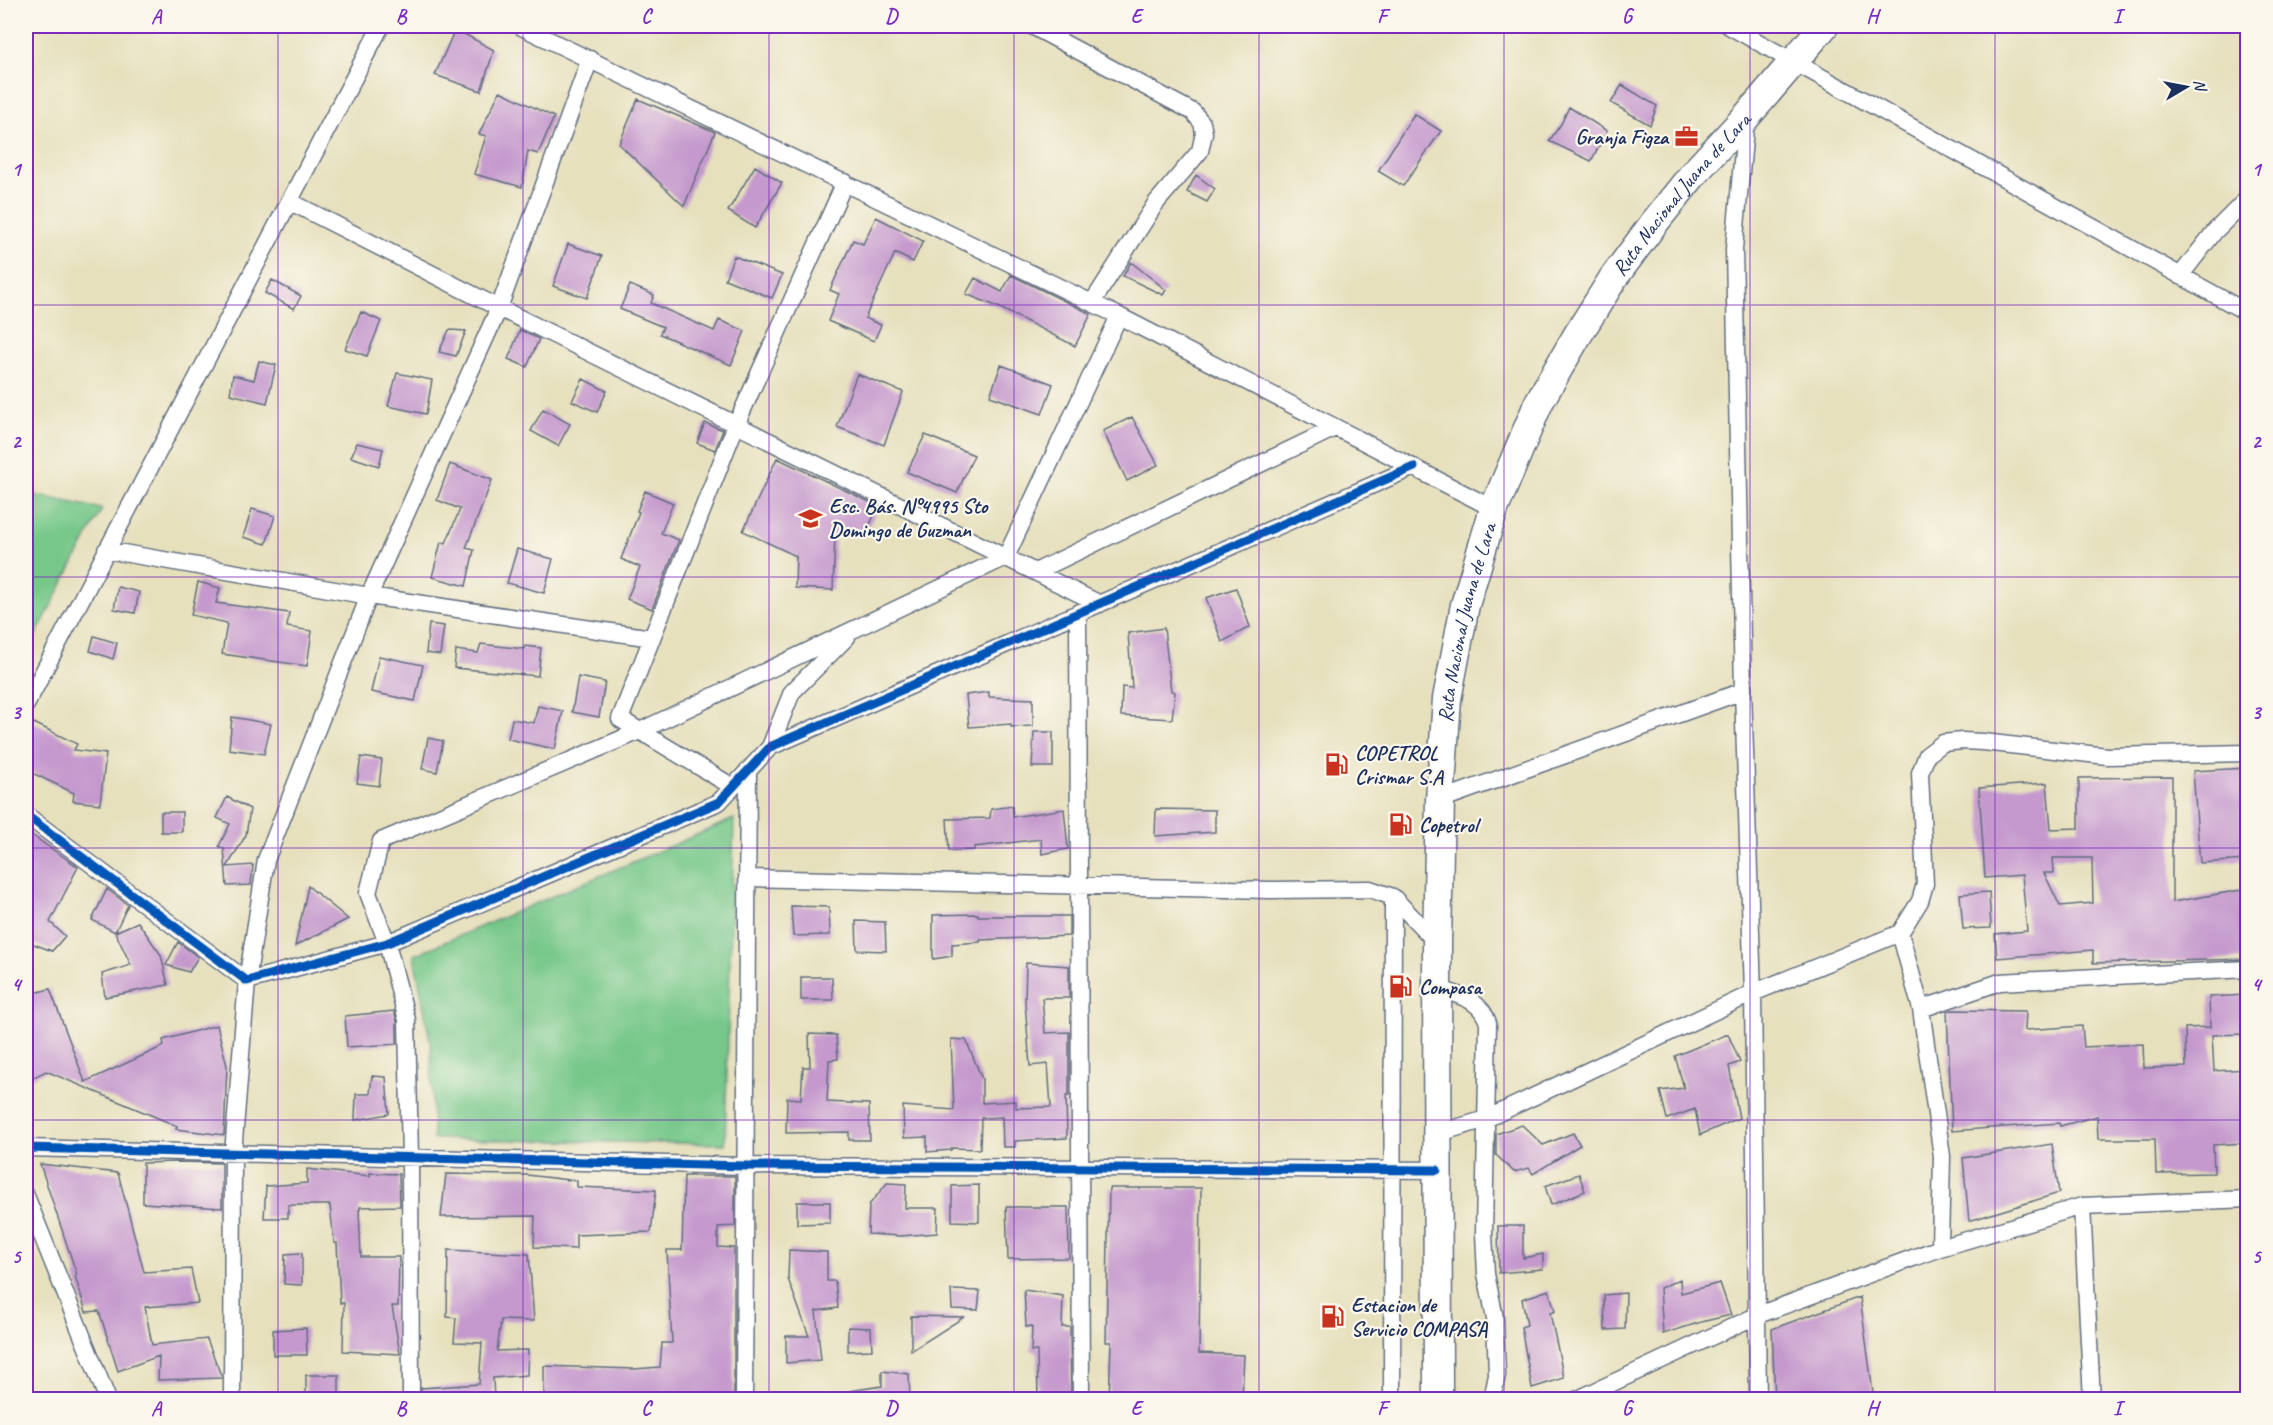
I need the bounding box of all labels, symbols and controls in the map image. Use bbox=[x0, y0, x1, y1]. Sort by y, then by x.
text: A bbox=[151, 4, 163, 29]
text: B bbox=[396, 4, 408, 29]
text: C bbox=[641, 4, 653, 29]
text: D bbox=[885, 4, 899, 29]
text: E bbox=[1131, 4, 1145, 29]
text: F bbox=[1377, 4, 1391, 29]
text: G bbox=[1622, 4, 1635, 29]
text: H bbox=[1866, 4, 1881, 29]
text: I bbox=[2113, 4, 2126, 29]
north arrow bbox=[2156, 57, 2216, 117]
text: N bbox=[2189, 78, 2211, 94]
street label: Ruta Nacional Juana de Lara bbox=[1606, 106, 1758, 281]
place label: Granja Figza bbox=[1575, 124, 1670, 150]
office icon: Granja Figza bbox=[1673, 124, 1699, 150]
text: 1 bbox=[12, 157, 23, 182]
text: 1 bbox=[2252, 157, 2263, 182]
text: 2 bbox=[12, 429, 23, 454]
text: 2 bbox=[2252, 429, 2263, 454]
place label: Esc. Bás. N°4995 Sto Domingo de Guzman bbox=[829, 493, 989, 543]
school or university icon: Esc. Bás. N°4995 Sto Domingo de Guzman bbox=[798, 505, 824, 531]
street label: Ruta Nacional Juana de Lara bbox=[1432, 518, 1503, 723]
text: 3 bbox=[12, 700, 23, 725]
text: 3 bbox=[2252, 700, 2263, 725]
place label: COPETROL Crismar S.A bbox=[1355, 740, 1444, 790]
fuel station icon: COPETROL Crismar S.A bbox=[1324, 752, 1350, 778]
fuel station icon: Copetrol bbox=[1388, 812, 1414, 838]
place label: Copetrol bbox=[1419, 812, 1482, 838]
text: 4 bbox=[12, 972, 24, 997]
text: 4 bbox=[2252, 972, 2264, 997]
fuel station icon: Compasa bbox=[1388, 974, 1414, 1000]
place label: Compasa bbox=[1419, 974, 1483, 1000]
text: 5 bbox=[12, 1244, 23, 1269]
text: 5 bbox=[2252, 1244, 2263, 1269]
place label: Estacion de Servicio COMPASA bbox=[1351, 1292, 1489, 1342]
fuel station icon: Estacion de Servicio COMPASA bbox=[1320, 1304, 1346, 1330]
text: A bbox=[151, 1396, 163, 1421]
text: B bbox=[396, 1396, 408, 1421]
text: C bbox=[641, 1396, 653, 1421]
text: D bbox=[885, 1396, 899, 1421]
text: E bbox=[1131, 1396, 1145, 1421]
text: F bbox=[1377, 1396, 1391, 1421]
text: G bbox=[1622, 1396, 1635, 1421]
text: H bbox=[1866, 1396, 1881, 1421]
text: I bbox=[2113, 1396, 2126, 1421]

